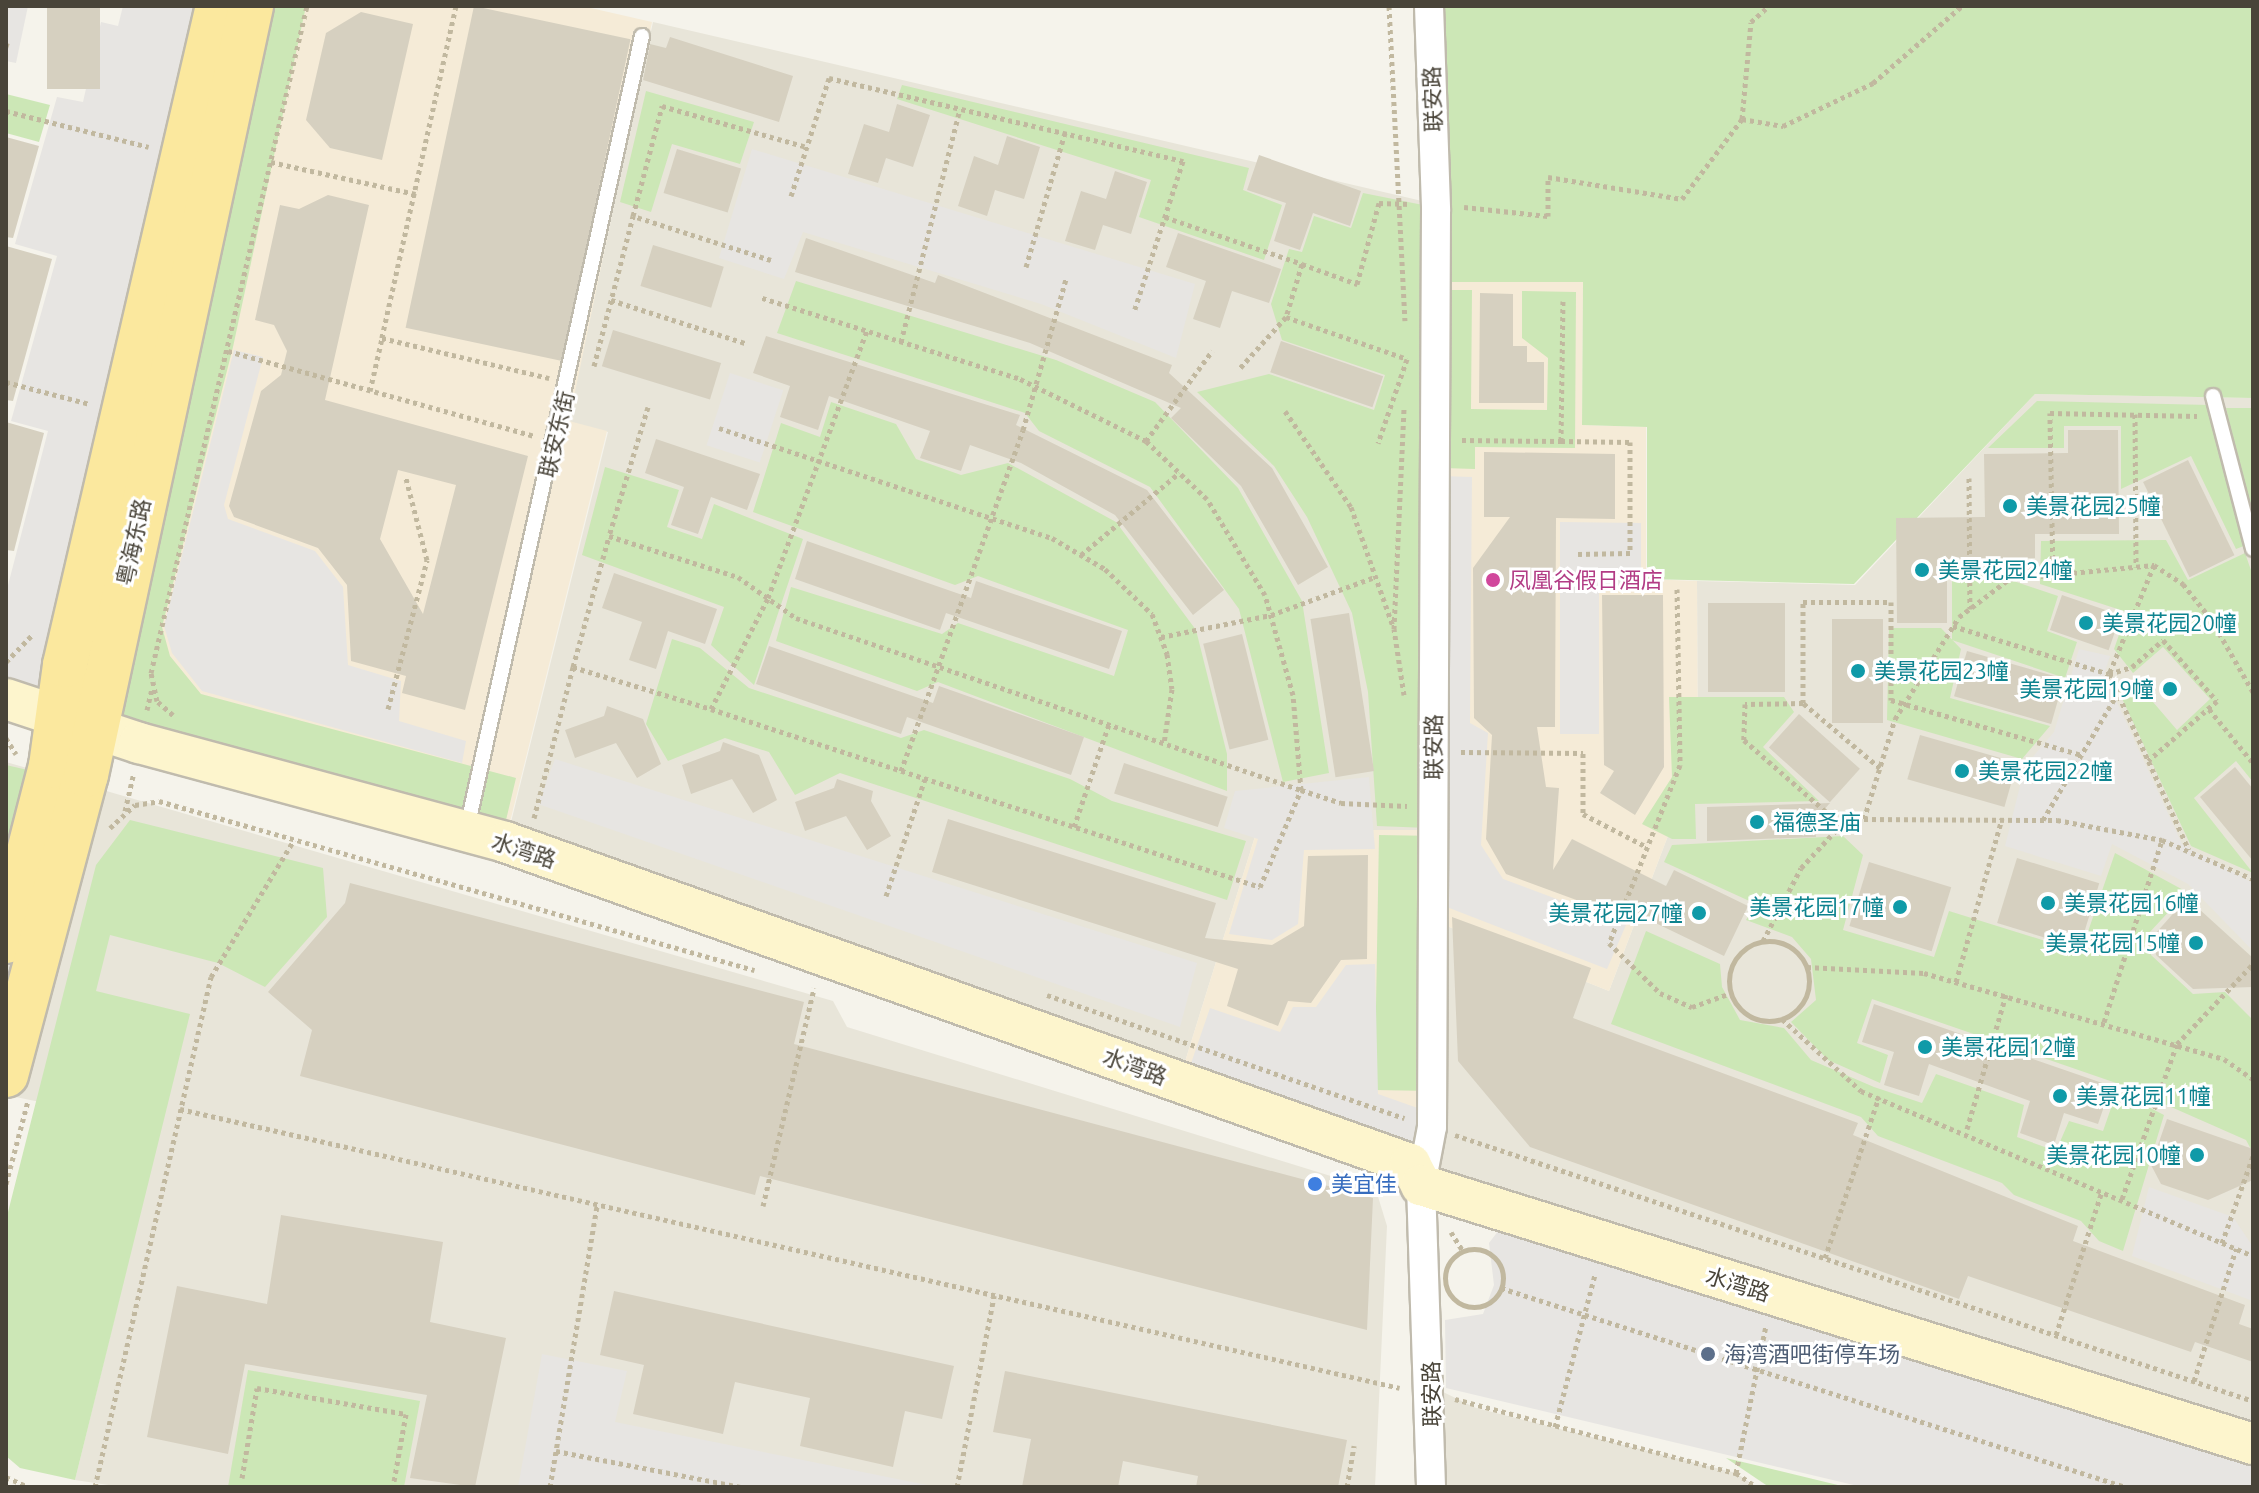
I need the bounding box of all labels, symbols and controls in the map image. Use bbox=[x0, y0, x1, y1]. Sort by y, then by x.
street label: 联安路 bbox=[1418, 66, 1446, 132]
street label: 联安东街 bbox=[533, 388, 579, 480]
place label: 美景花园25幢 bbox=[2026, 493, 2161, 519]
street label: 粤海东路 bbox=[111, 496, 155, 588]
marker: 美景花园25幢 bbox=[2001, 497, 2019, 515]
place label: 美景花园24幢 bbox=[1938, 557, 2073, 583]
marker: 美景花园24幢 bbox=[1913, 561, 1931, 579]
place label: 凤凰谷假日酒店 bbox=[1509, 567, 1663, 593]
marker: 凤凰谷假日酒店 bbox=[1484, 571, 1502, 589]
place label: 美景花园20幢 bbox=[2102, 610, 2237, 636]
marker: 美景花园20幢 bbox=[2077, 614, 2095, 632]
place label: 美景花园23幢 bbox=[1874, 658, 2009, 684]
marker: 美景花园23幢 bbox=[1849, 662, 1867, 680]
place label: 美景花园19幢 bbox=[2019, 676, 2154, 702]
marker: 美景花园19幢 bbox=[2161, 680, 2179, 698]
street label: 联安路 bbox=[1420, 714, 1446, 780]
place label: 美景花园22幢 bbox=[1978, 758, 2113, 784]
marker: 美景花园22幢 bbox=[1953, 762, 1971, 780]
place label: 福德圣庙 bbox=[1773, 809, 1861, 835]
marker: 福德圣庙 bbox=[1748, 813, 1766, 831]
street label: 水湾路 bbox=[489, 827, 559, 873]
place label: 美景花园16幢 bbox=[2064, 890, 2199, 916]
place label: 美景花园17幢 bbox=[1749, 894, 1884, 920]
marker: 美景花园16幢 bbox=[2039, 894, 2057, 912]
marker: 美景花园17幢 bbox=[1891, 898, 1909, 916]
place label: 美景花园27幢 bbox=[1548, 900, 1683, 926]
marker: 美景花园27幢 bbox=[1690, 904, 1708, 922]
place label: 美景花园15幢 bbox=[2045, 930, 2180, 956]
marker: 美景花园15幢 bbox=[2187, 934, 2205, 952]
place label: 美景花园12幢 bbox=[1941, 1034, 2076, 1060]
marker: 美景花园12幢 bbox=[1916, 1038, 1934, 1056]
street label: 水湾路 bbox=[1099, 1042, 1171, 1090]
place label: 美景花园11幢 bbox=[2076, 1083, 2211, 1109]
marker: 美景花园11幢 bbox=[2051, 1087, 2069, 1105]
place label: 美景花园10幢 bbox=[2046, 1142, 2181, 1168]
marker: 美景花园10幢 bbox=[2188, 1146, 2206, 1164]
place label: 美宜佳 bbox=[1331, 1171, 1397, 1197]
marker: 美宜佳 bbox=[1306, 1175, 1324, 1193]
street label: 水湾路 bbox=[1703, 1262, 1773, 1306]
place label: 海湾酒吧街停车场 bbox=[1724, 1341, 1900, 1367]
marker: 海湾酒吧街停车场 bbox=[1699, 1345, 1717, 1363]
street label: 联安路 bbox=[1417, 1361, 1445, 1427]

